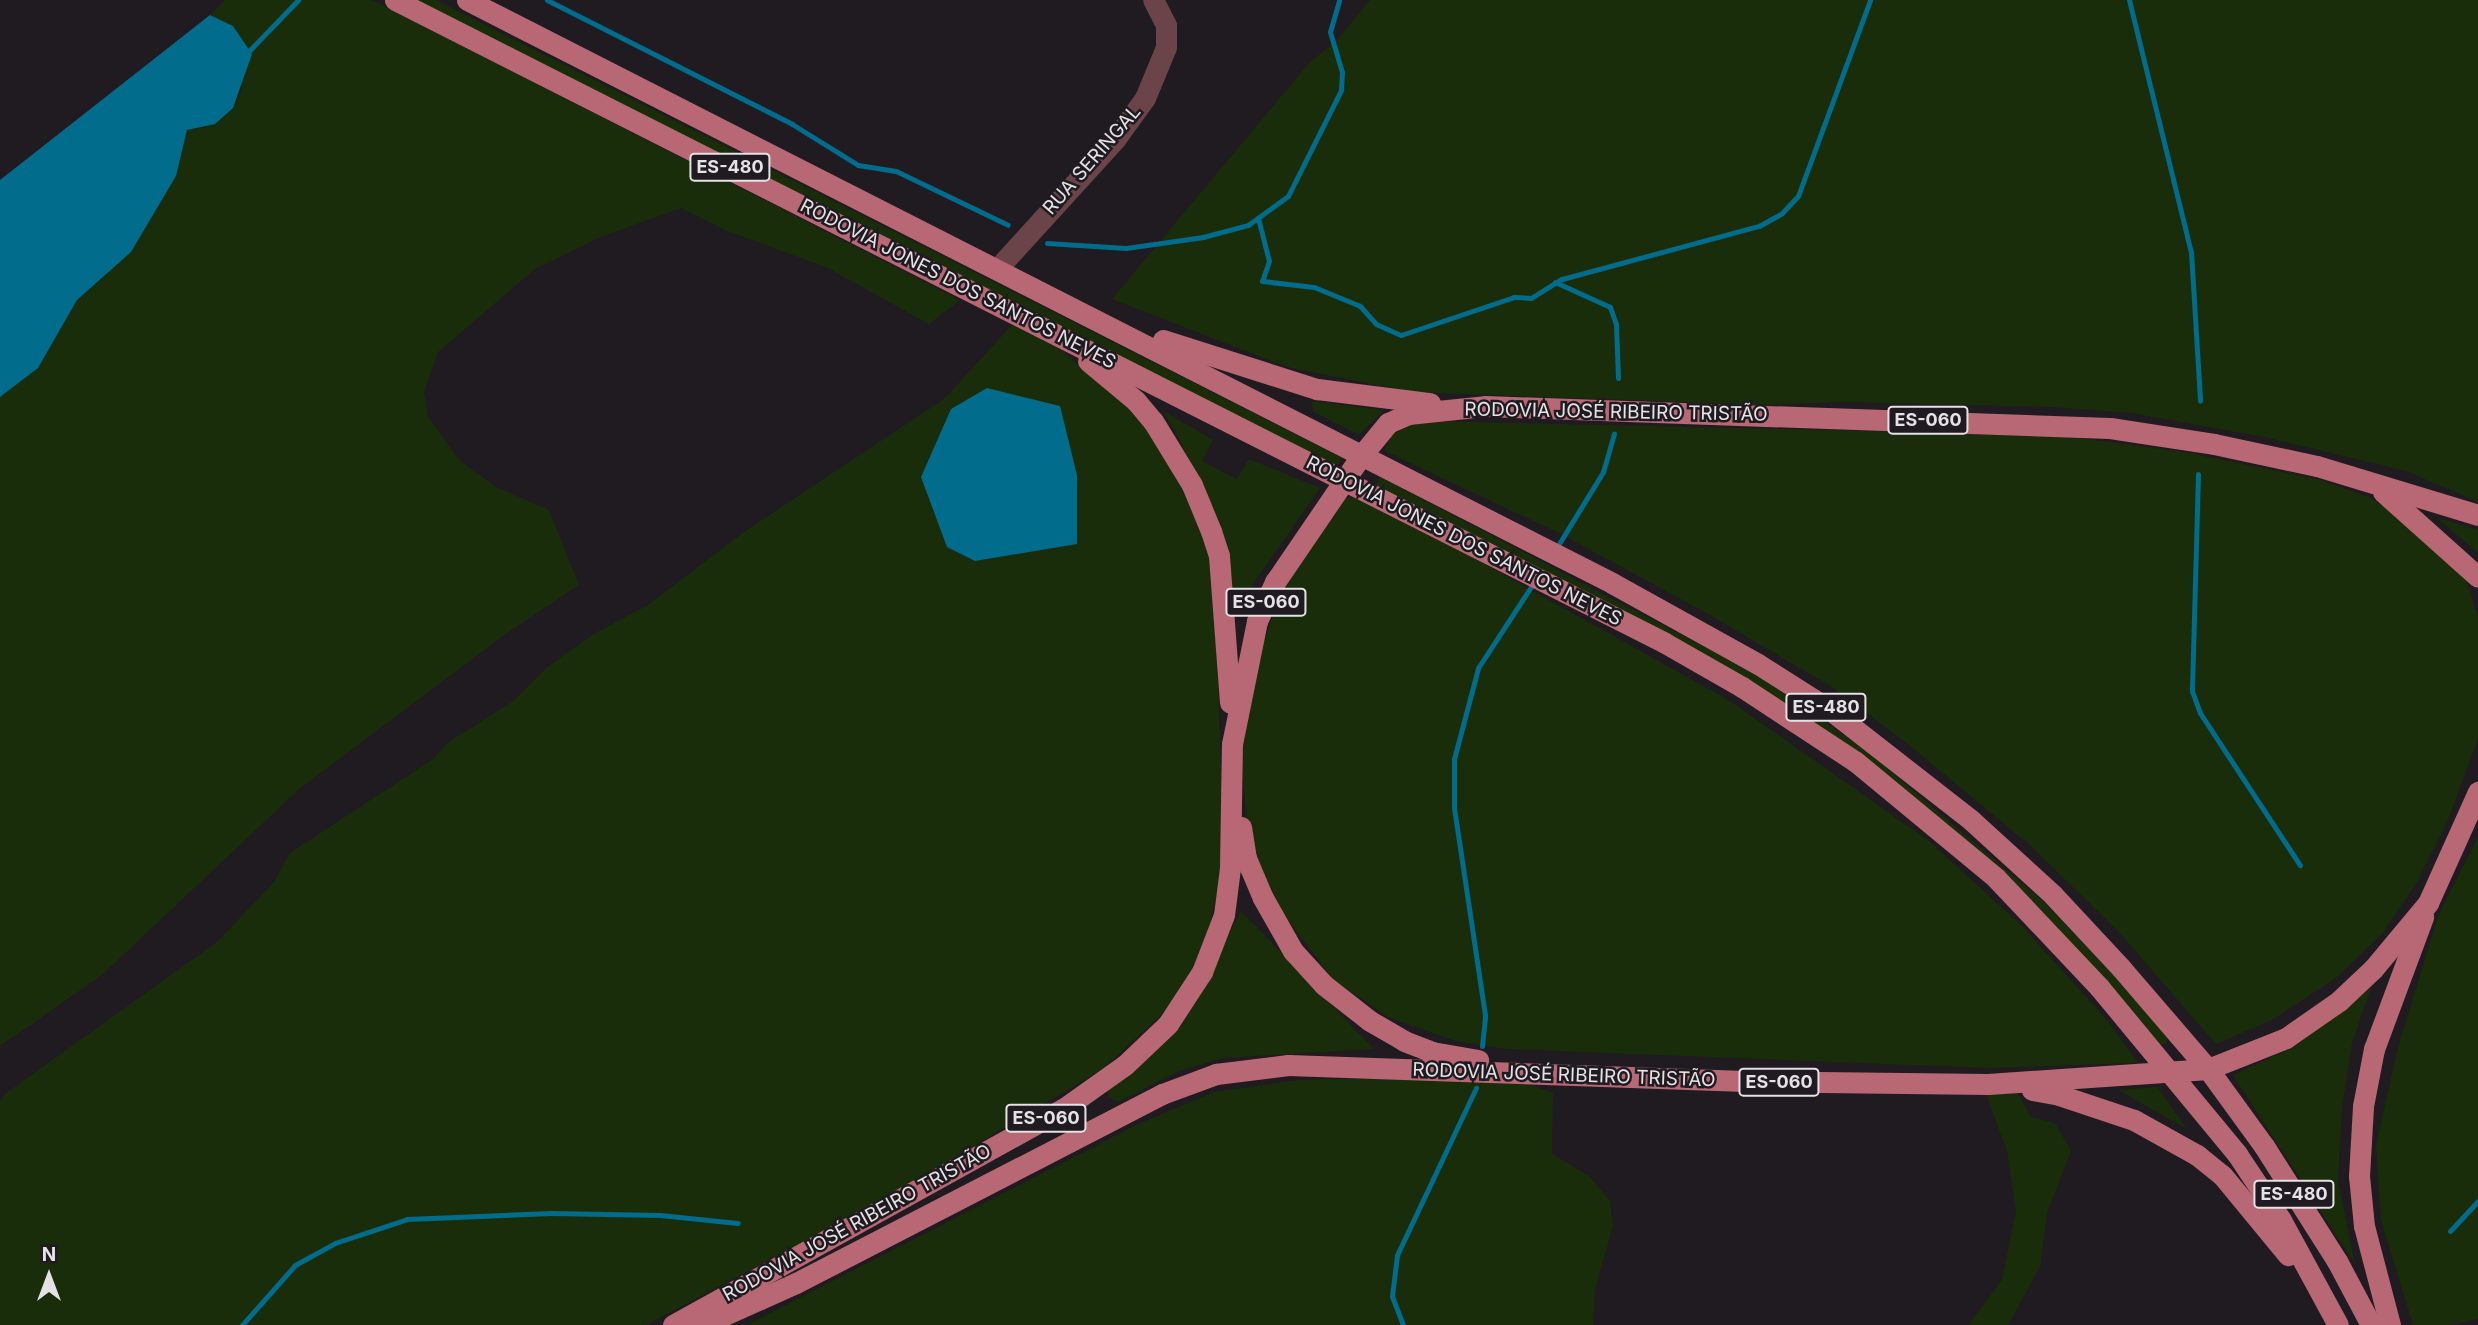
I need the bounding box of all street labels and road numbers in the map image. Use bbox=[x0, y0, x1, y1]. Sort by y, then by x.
street label: RUA SERINGAL bbox=[1038, 101, 1146, 219]
road number: ES-480 bbox=[688, 152, 772, 182]
street label: RODOVIA JONES DOS SANTOS NEVES bbox=[796, 194, 1120, 374]
street label: RODOVIA JOSÉ RIBEIRO TRISTÃO bbox=[1464, 398, 1768, 426]
road number: ES-060 bbox=[1886, 406, 1970, 434]
street label: RODOVIA JONES DOS SANTOS NEVES bbox=[1302, 451, 1626, 631]
road number: ES-060 bbox=[1224, 588, 1308, 616]
road number: ES-480 bbox=[1784, 692, 1868, 722]
street label: RODOVIA JOSÉ RIBEIRO TRISTÃO bbox=[1412, 1058, 1716, 1092]
road number: ES-060 bbox=[1737, 1068, 1821, 1097]
road number: ES-060 bbox=[1004, 1104, 1088, 1133]
street label: RODOVIA JOSÉ RIBEIRO TRISTÃO bbox=[719, 1140, 995, 1306]
road number: ES-480 bbox=[2252, 1180, 2336, 1209]

